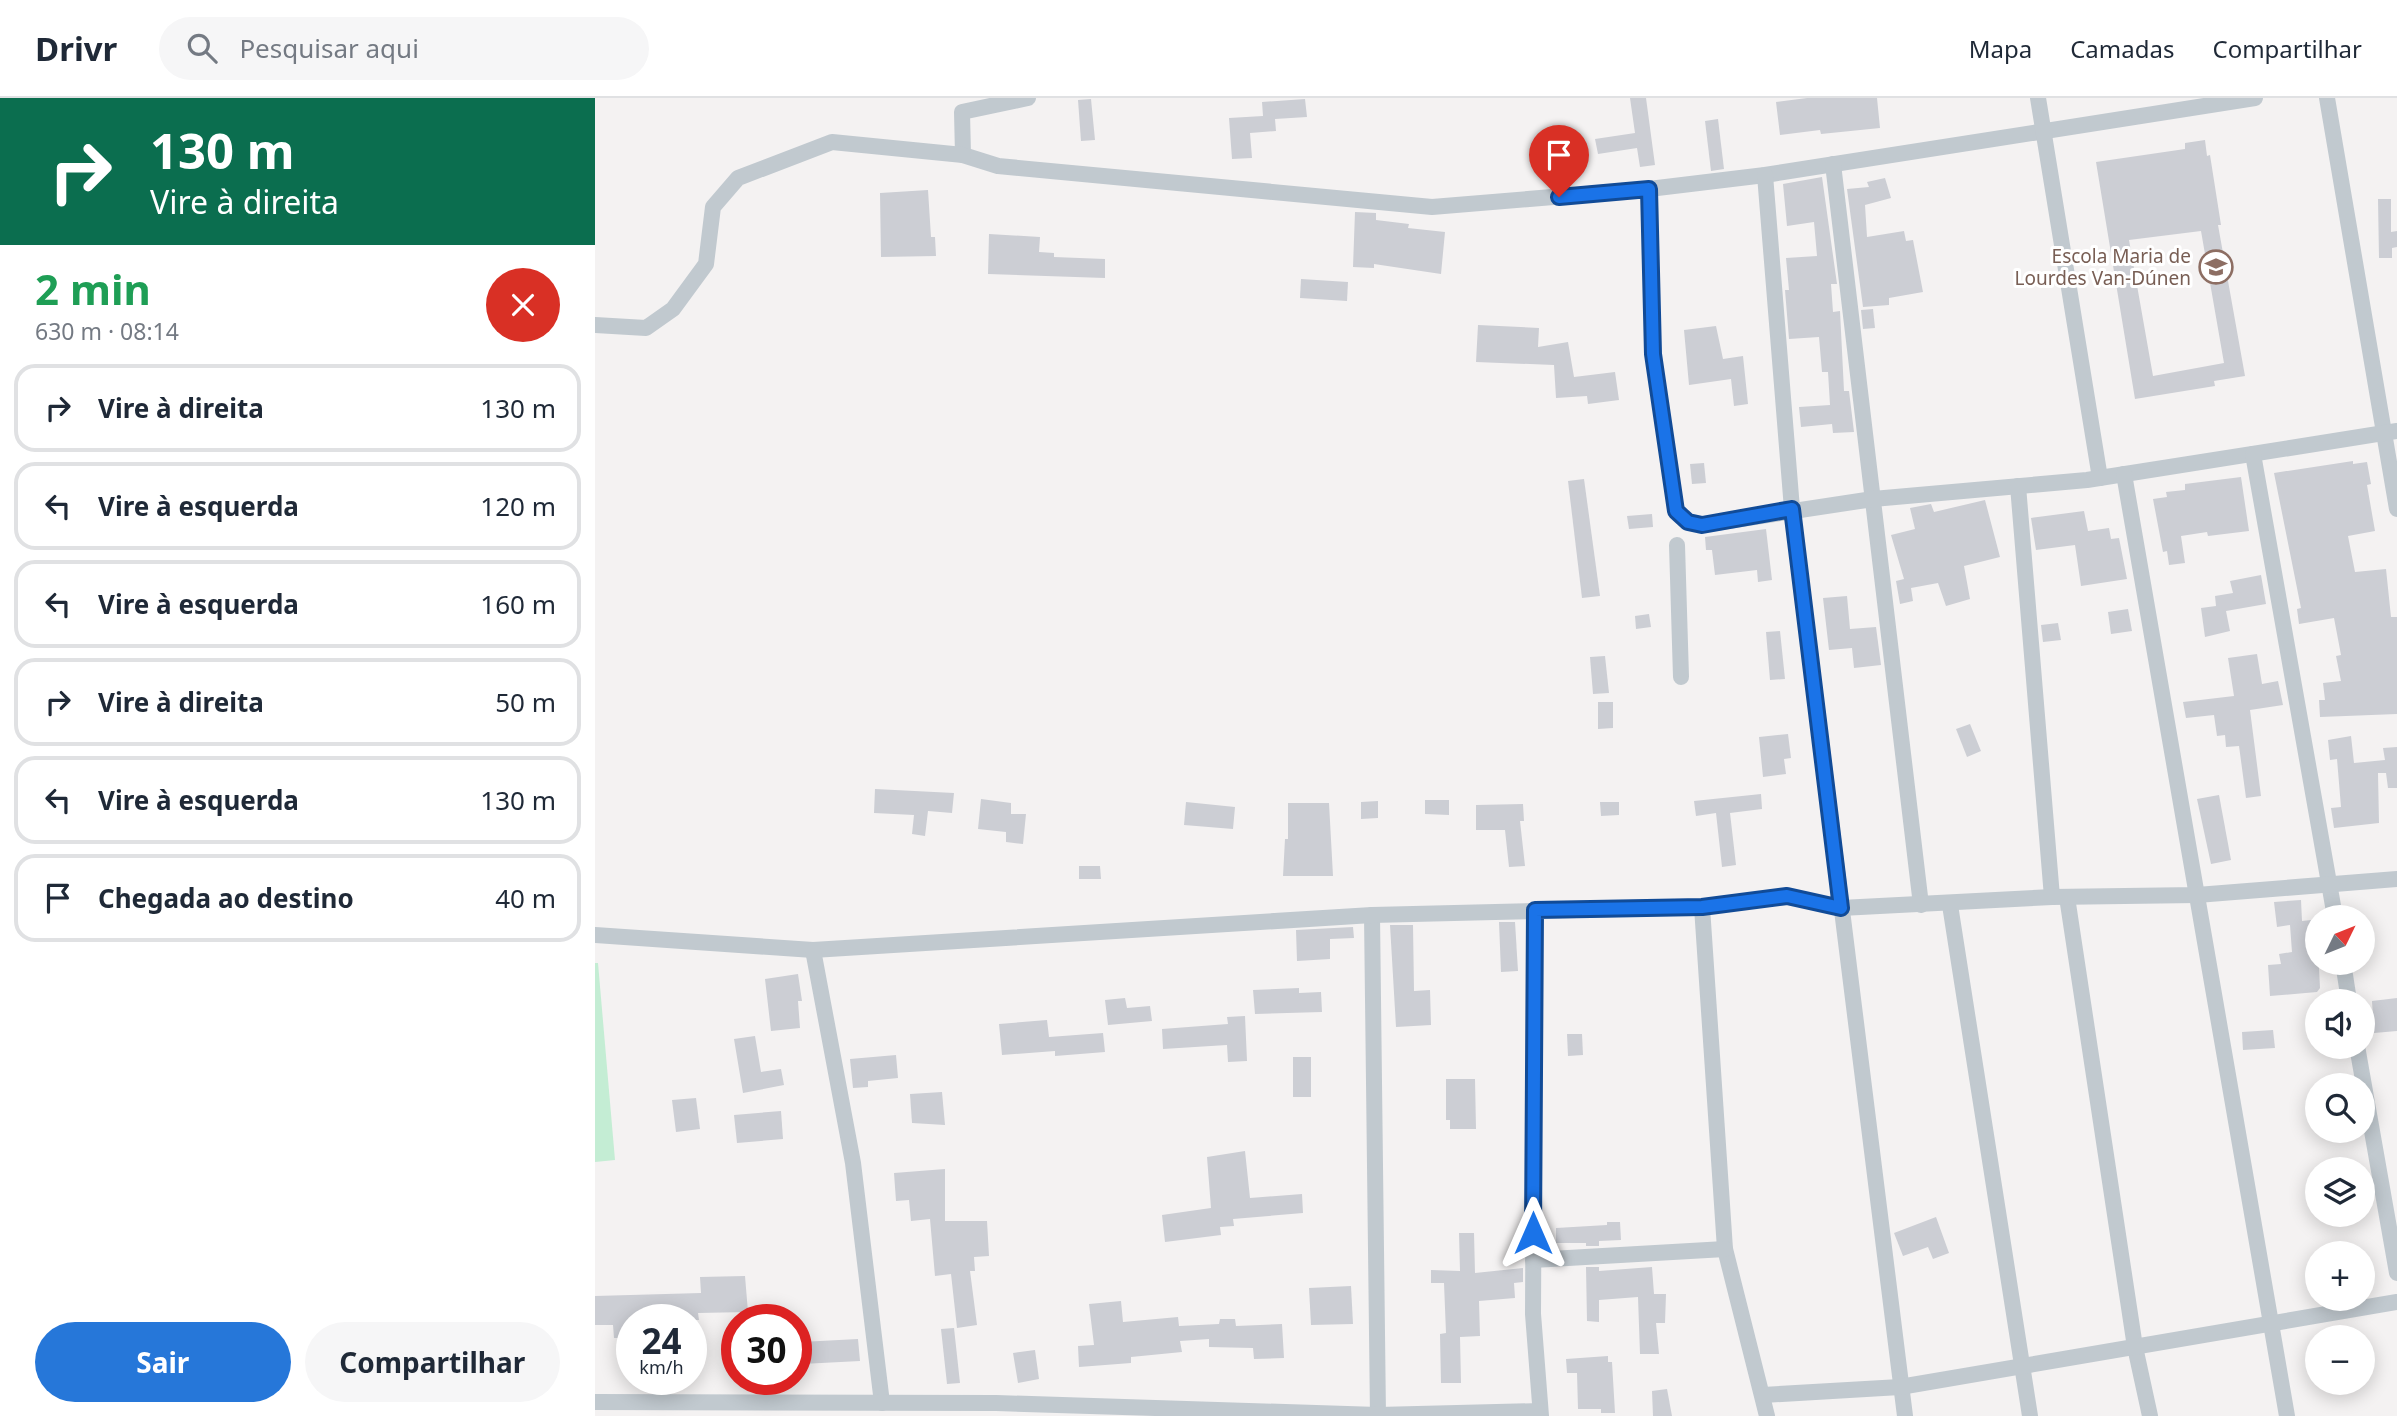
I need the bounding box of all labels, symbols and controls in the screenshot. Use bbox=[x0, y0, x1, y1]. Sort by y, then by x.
search box bbox=[159, 17, 649, 80]
text: Drivr bbox=[35, 26, 117, 71]
icon: search bbox=[183, 29, 221, 67]
text: Pesquisar aqui bbox=[239, 30, 419, 66]
text: Mapa bbox=[1969, 32, 2032, 65]
text: Camadas bbox=[2070, 32, 2174, 65]
text: Compartilhar bbox=[2212, 32, 2362, 65]
text: 130 m bbox=[150, 117, 295, 183]
pin bbox=[1529, 125, 1589, 197]
icon: right bbox=[35, 126, 126, 217]
icon: arrive bbox=[1540, 136, 1578, 174]
text: Vire à direita bbox=[150, 180, 339, 223]
place label: Escola Maria de Lourdes Van-Dúnen bbox=[2015, 243, 2191, 291]
school or university icon: Escola Maria de Lourdes Van-Dúnen bbox=[2197, 248, 2235, 286]
text: 2 min bbox=[35, 260, 151, 317]
button: close bbox=[486, 268, 560, 342]
text: 630 m · 08:14 bbox=[35, 315, 179, 347]
icon: right bbox=[39, 389, 77, 427]
text: Vire à direita bbox=[98, 390, 264, 426]
text: 130 m bbox=[480, 390, 556, 426]
icon: left bbox=[39, 487, 77, 525]
text: Vire à esquerda bbox=[98, 488, 299, 524]
text: 120 m bbox=[480, 488, 556, 524]
icon: left bbox=[39, 585, 77, 623]
text: Vire à esquerda bbox=[98, 586, 299, 622]
text: 160 m bbox=[480, 586, 556, 622]
icon: right bbox=[39, 683, 77, 721]
text: Vire à direita bbox=[98, 684, 264, 720]
text: 50 m bbox=[495, 684, 556, 720]
icon: left bbox=[39, 781, 77, 819]
text: Vire à esquerda bbox=[98, 782, 299, 818]
text: 130 m bbox=[480, 782, 556, 818]
icon: arrive bbox=[39, 879, 77, 917]
text: Chegada ao destino bbox=[98, 880, 354, 916]
text: 40 m bbox=[495, 880, 556, 916]
north arrow bbox=[2305, 905, 2375, 975]
map controls bbox=[2305, 905, 2375, 1395]
button: sound bbox=[2305, 989, 2375, 1059]
button: search bbox=[2305, 1073, 2375, 1143]
button: layers bbox=[2305, 1157, 2375, 1227]
position arrow bbox=[1496, 1196, 1570, 1270]
button: + bbox=[2305, 1241, 2375, 1311]
speed limit sign: 30 bbox=[721, 1304, 812, 1395]
text: 24 bbox=[641, 1317, 682, 1364]
button: Sair bbox=[35, 1322, 291, 1402]
button: Compartilhar bbox=[305, 1322, 560, 1402]
button: − bbox=[2305, 1325, 2375, 1395]
text: km/h bbox=[639, 1355, 684, 1379]

